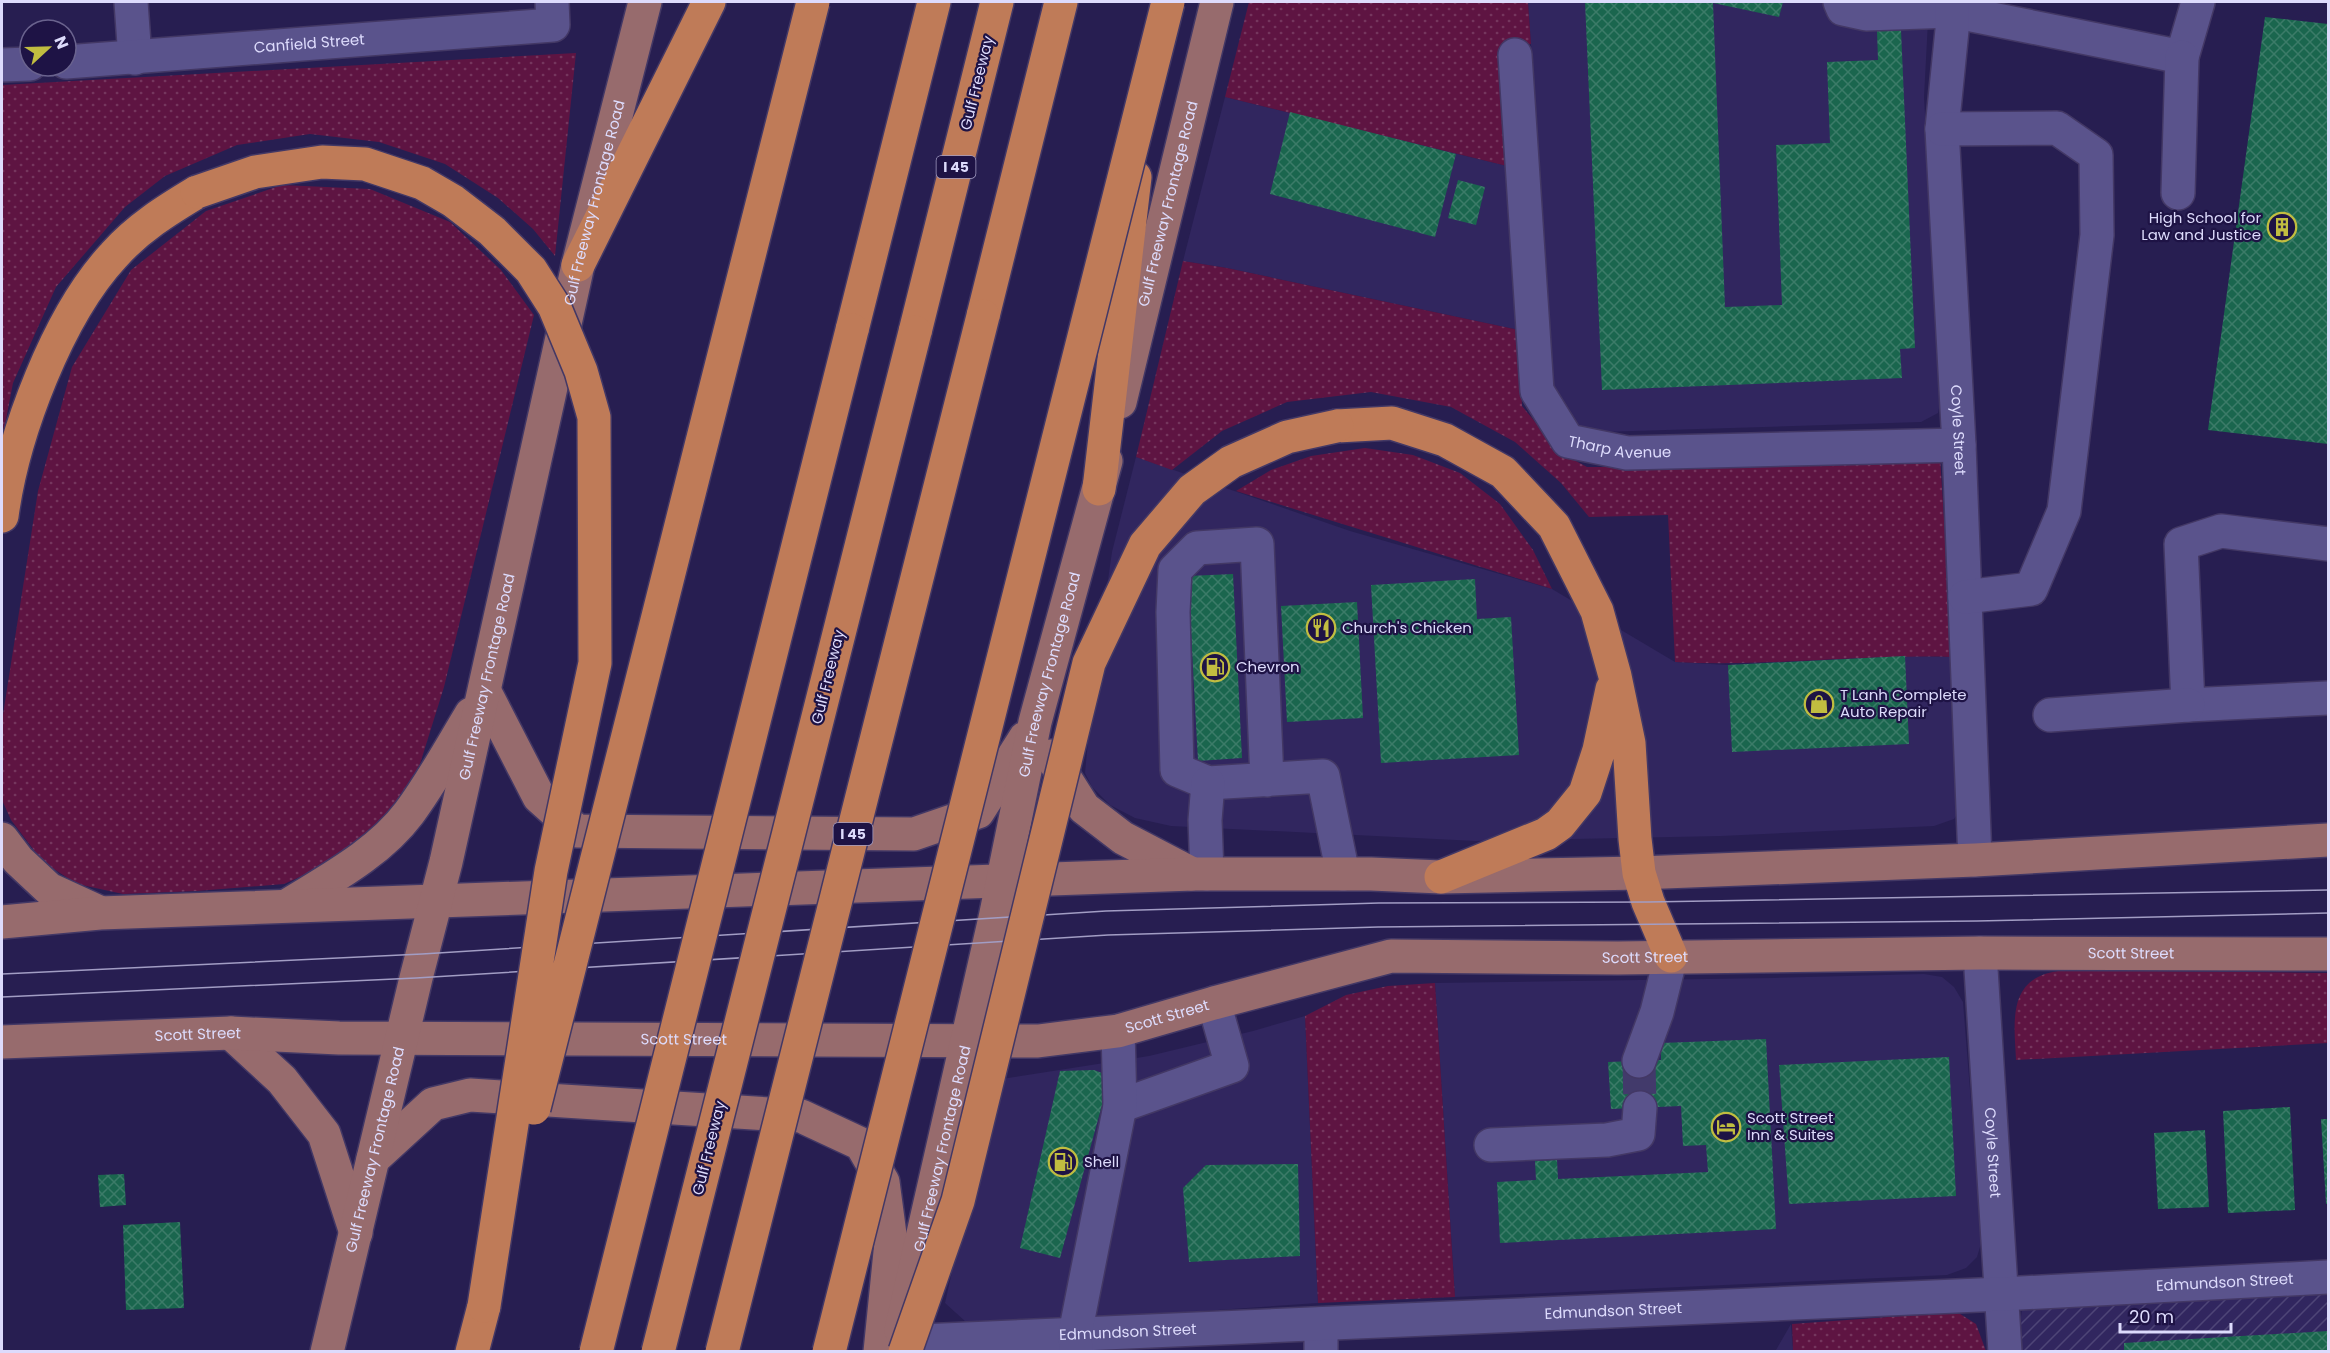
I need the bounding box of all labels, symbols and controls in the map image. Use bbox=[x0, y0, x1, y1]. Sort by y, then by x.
north arrow bbox=[18, 18, 78, 78]
street label: Canfield Street bbox=[253, 28, 365, 58]
text: N bbox=[49, 33, 74, 52]
street label: Gulf Freeway bbox=[955, 33, 999, 132]
street label: Gulf Freeway Frontage Road bbox=[558, 98, 630, 307]
street label: Gulf Freeway Frontage Road bbox=[1133, 99, 1203, 309]
road number: I 45 bbox=[936, 156, 976, 178]
place label: High School for Law and Justice bbox=[2141, 207, 2261, 245]
building icon: High School for Law and Justice bbox=[2266, 211, 2298, 243]
street label: Coyle Street bbox=[1946, 384, 1971, 476]
street label: Tharp Avenue bbox=[1566, 430, 1671, 463]
street label: Gulf Freeway Frontage Road bbox=[1013, 570, 1085, 779]
street label: Gulf Freeway Frontage Road bbox=[453, 571, 520, 782]
restaurant icon: Church's Chicken bbox=[1305, 612, 1337, 644]
place label: Church's Chicken bbox=[1342, 617, 1472, 638]
street label: Gulf Freeway bbox=[806, 627, 850, 726]
fuel station icon: Chevron bbox=[1199, 651, 1231, 683]
place label: Chevron bbox=[1236, 656, 1300, 677]
place label: T Lanh Complete Auto Repair bbox=[1840, 684, 1966, 722]
shop icon: T Lanh Complete Auto Repair bbox=[1803, 688, 1835, 720]
road number: I 45 bbox=[834, 823, 872, 845]
street label: Scott Street bbox=[2088, 942, 2174, 964]
street label: Scott Street bbox=[1602, 946, 1688, 968]
street label: Scott Street bbox=[1122, 994, 1211, 1038]
street label: Scott Street bbox=[154, 1022, 242, 1046]
street label: Scott Street bbox=[640, 1028, 727, 1050]
street label: Gulf Freeway Frontage Road bbox=[908, 1043, 976, 1254]
street label: Gulf Freeway Frontage Road bbox=[340, 1044, 409, 1255]
street label: Gulf Freeway bbox=[687, 1098, 731, 1197]
place label: Scott Street Inn & Suites bbox=[1747, 1107, 1834, 1145]
street label: Coyle Street bbox=[1980, 1107, 2006, 1198]
hotel icon: Scott Street Inn & Suites bbox=[1710, 1111, 1742, 1143]
fuel station icon: Shell bbox=[1047, 1146, 1079, 1178]
place label: Shell bbox=[1084, 1151, 1119, 1172]
street label: Edmundson Street bbox=[2155, 1268, 2294, 1296]
scale bar bbox=[2120, 1296, 2231, 1334]
street label: Edmundson Street bbox=[1544, 1297, 1683, 1324]
text: 20 m bbox=[2129, 1304, 2174, 1329]
street label: Edmundson Street bbox=[1059, 1318, 1197, 1345]

